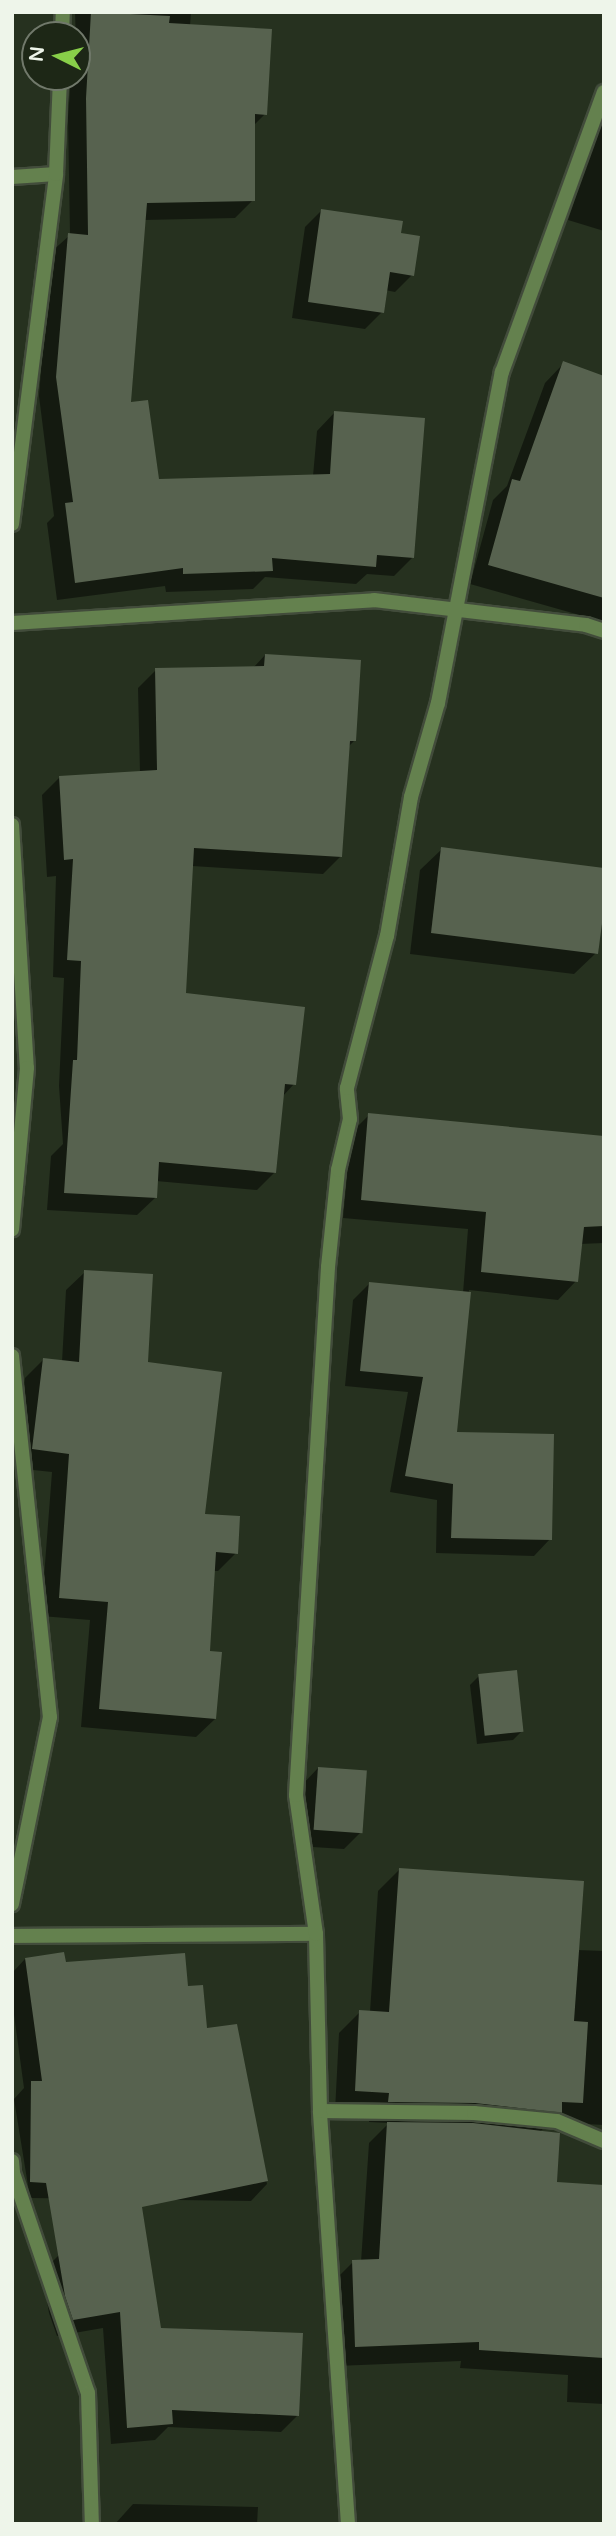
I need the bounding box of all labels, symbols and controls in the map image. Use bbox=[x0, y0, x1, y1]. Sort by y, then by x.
north arrow bbox=[21, 21, 91, 91]
text: N bbox=[25, 45, 49, 63]

